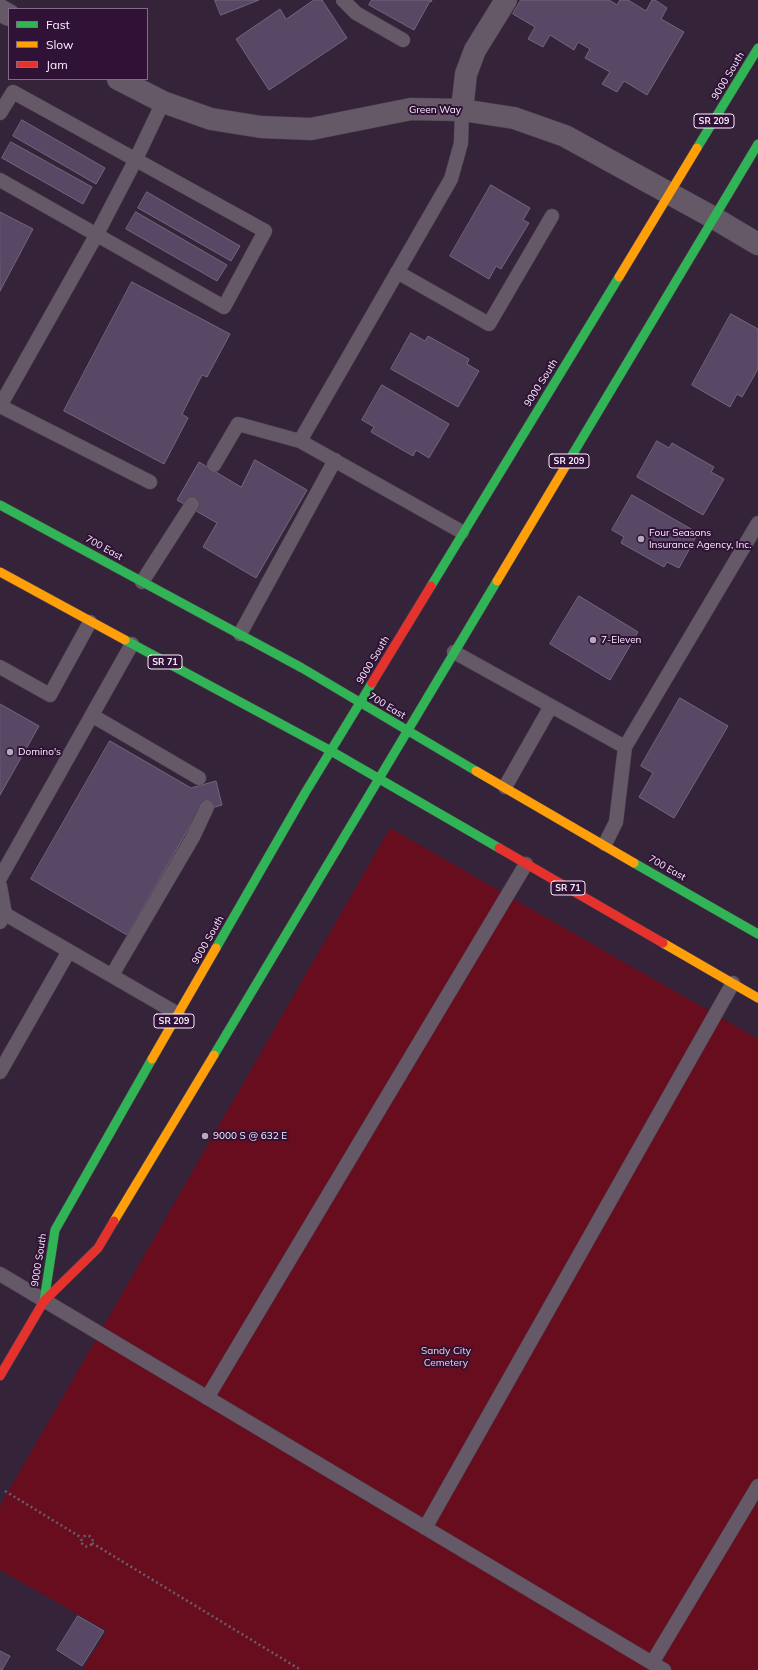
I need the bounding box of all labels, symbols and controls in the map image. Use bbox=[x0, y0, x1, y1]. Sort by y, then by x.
legend bbox=[8, 8, 148, 80]
text: Fast bbox=[46, 17, 70, 32]
text: Slow bbox=[46, 37, 74, 52]
street label: 9000 South bbox=[709, 50, 747, 102]
text: Jam bbox=[46, 57, 68, 72]
street label: Green Way bbox=[409, 104, 461, 116]
road number: SR 209 bbox=[694, 114, 734, 128]
street label: 9000 South bbox=[522, 357, 560, 409]
road number: SR 209 bbox=[549, 454, 589, 468]
place label: Four Seasons Insurance Agency, Inc. bbox=[649, 527, 752, 550]
street label: 700 East bbox=[83, 533, 125, 563]
marker: Four Seasons Insurance Agency, Inc. bbox=[636, 534, 646, 544]
street label: 9000 South bbox=[354, 634, 392, 686]
place label: 7-Eleven bbox=[601, 634, 641, 646]
marker: 7-Eleven bbox=[588, 635, 598, 645]
road number: SR 71 bbox=[148, 655, 182, 669]
street label: 700 East bbox=[366, 690, 408, 722]
place label: Domino's bbox=[18, 746, 61, 758]
marker: Domino's bbox=[5, 747, 15, 757]
street label: 700 East bbox=[646, 853, 688, 883]
road number: SR 71 bbox=[551, 881, 585, 895]
street label: 9000 South bbox=[189, 914, 227, 966]
road number: SR 209 bbox=[154, 1014, 194, 1028]
place label: 9000 S @ 632 E bbox=[213, 1130, 287, 1142]
marker: 9000 S @ 632 E bbox=[200, 1131, 210, 1141]
street label: 9000 South bbox=[29, 1233, 49, 1287]
park label: Sandy City Cemetery bbox=[421, 1345, 471, 1368]

